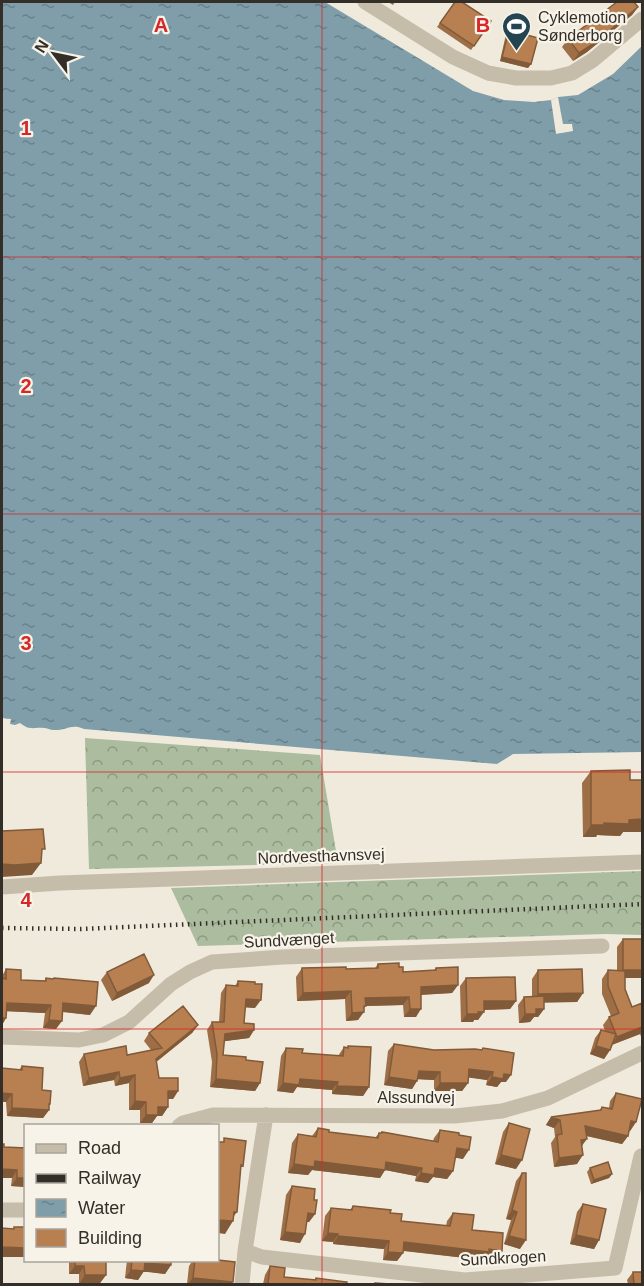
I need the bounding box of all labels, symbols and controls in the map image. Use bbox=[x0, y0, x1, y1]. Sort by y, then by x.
place label: Cyklemotion Sønderborg bbox=[538, 9, 626, 44]
sports icon: Cyklemotion Sønderborg bbox=[501, 10, 533, 52]
text: A bbox=[154, 14, 168, 36]
text: B bbox=[476, 14, 490, 36]
north arrow bbox=[24, 24, 84, 84]
text: N bbox=[31, 37, 52, 56]
text: 1 bbox=[20, 117, 32, 139]
text: 2 bbox=[20, 375, 32, 397]
text: 3 bbox=[20, 632, 32, 654]
street label: Nordvesthavnsvej bbox=[257, 845, 385, 867]
text: 4 bbox=[20, 889, 32, 911]
street label: Sundvænget bbox=[243, 929, 335, 951]
street label: Alssundvej bbox=[377, 1089, 455, 1106]
legend bbox=[24, 1124, 219, 1262]
text: Road bbox=[78, 1138, 121, 1158]
text: Railway bbox=[78, 1168, 141, 1188]
text: Water bbox=[78, 1198, 125, 1218]
text: Building bbox=[78, 1228, 142, 1248]
street label: Sundkrogen bbox=[459, 1247, 547, 1269]

